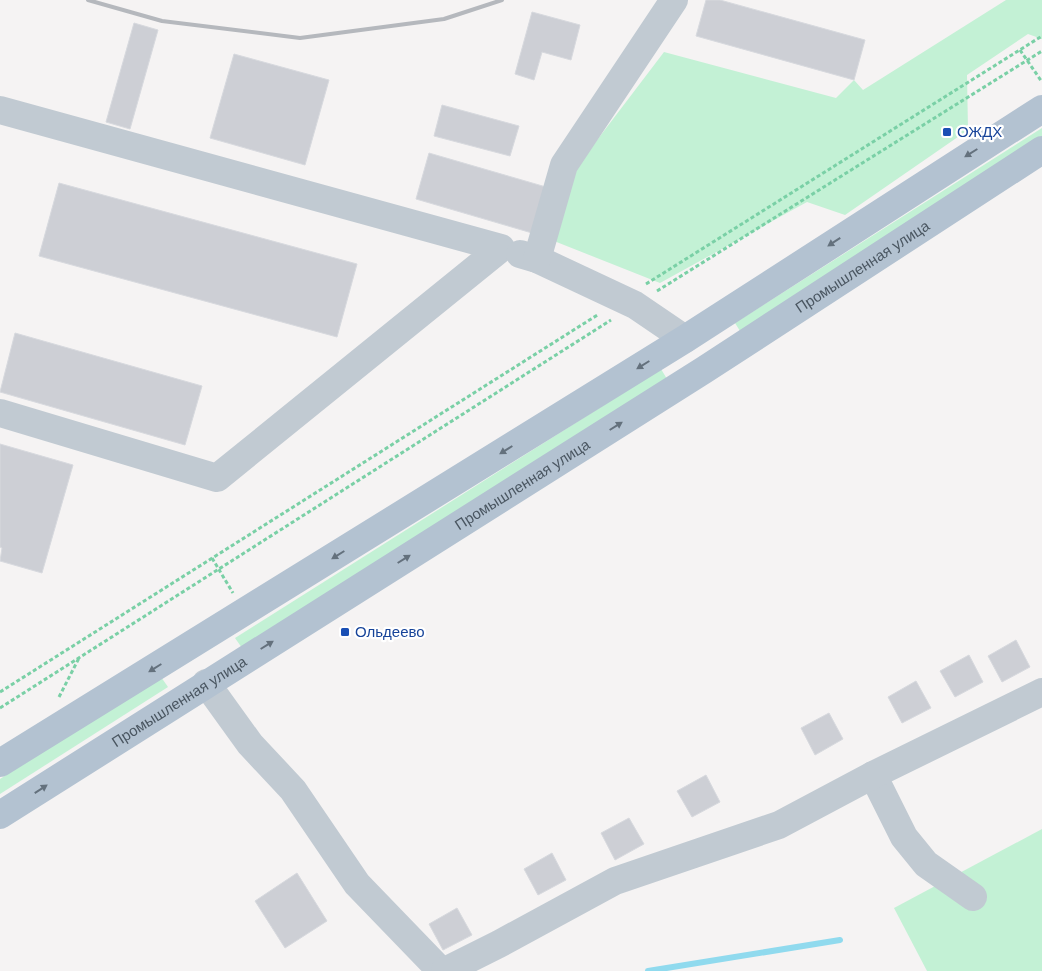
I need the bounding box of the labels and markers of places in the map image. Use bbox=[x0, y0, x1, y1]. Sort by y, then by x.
place label: ОЖДХ bbox=[957, 122, 1002, 142]
marker: ОЖДХ bbox=[941, 126, 953, 138]
place label: Ольдеево bbox=[355, 622, 425, 642]
marker: Ольдеево bbox=[339, 626, 351, 638]

